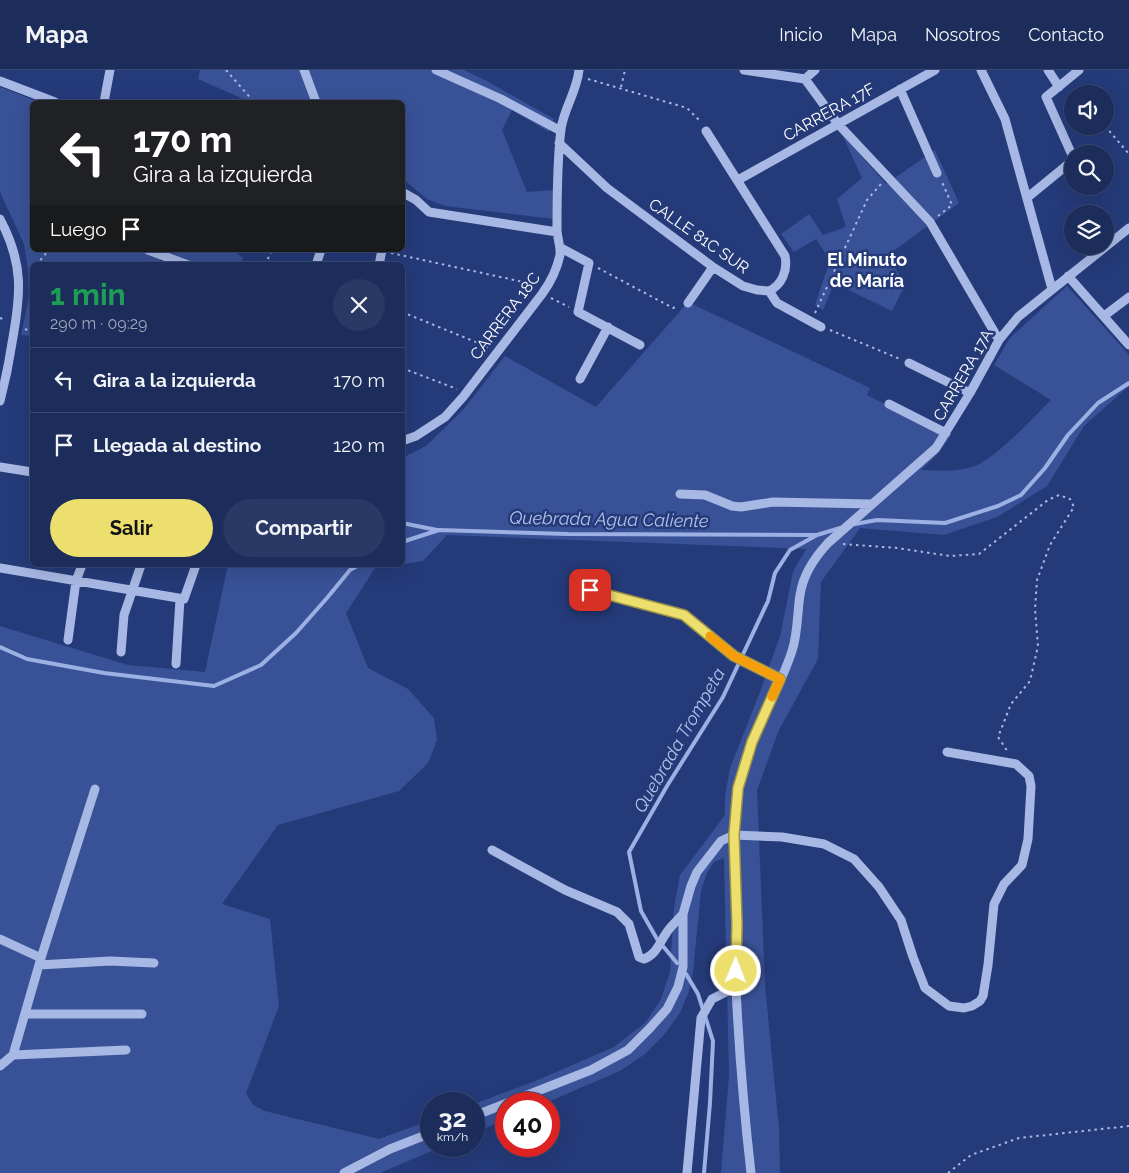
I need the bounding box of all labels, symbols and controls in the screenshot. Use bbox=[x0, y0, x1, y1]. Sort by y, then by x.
text: Mapa bbox=[25, 20, 88, 49]
text: Inicio bbox=[779, 24, 823, 45]
text: Mapa bbox=[851, 24, 897, 45]
text: Nosotros bbox=[925, 24, 1000, 45]
text: Contacto bbox=[1028, 24, 1104, 45]
street label: CARRERA 17F bbox=[780, 79, 878, 145]
map controls bbox=[1064, 85, 1114, 255]
button: sound bbox=[1064, 85, 1114, 135]
text: 170 m bbox=[133, 119, 232, 160]
icon: left bbox=[50, 120, 115, 185]
button: search bbox=[1064, 145, 1114, 195]
text: Gira a la izquierda bbox=[133, 161, 313, 187]
street label: CALLE 81C SUR bbox=[645, 194, 753, 278]
button: layers bbox=[1064, 205, 1114, 255]
icon: arrive bbox=[117, 215, 145, 243]
text: Luego bbox=[50, 218, 107, 240]
district label: El Minuto de María bbox=[827, 249, 907, 291]
street label: CARRERA 18C bbox=[466, 269, 544, 363]
text: 1 min bbox=[50, 277, 126, 312]
button: close bbox=[333, 279, 385, 331]
text: 290 m · 09:29 bbox=[50, 314, 147, 333]
street label: CARRERA 17A bbox=[929, 326, 997, 424]
icon: left bbox=[50, 366, 78, 394]
text: Gira a la izquierda bbox=[93, 369, 256, 391]
text: 170 m bbox=[333, 369, 385, 391]
icon: arrive bbox=[50, 431, 78, 459]
text: Llegada al destino bbox=[93, 434, 261, 456]
text: 120 m bbox=[333, 434, 385, 456]
button: Salir bbox=[50, 499, 213, 557]
button: Compartir bbox=[223, 499, 385, 557]
water label: Quebrada Agua Caliente bbox=[509, 507, 709, 531]
pin bbox=[569, 569, 611, 611]
icon: arrive bbox=[576, 576, 604, 604]
water label: Quebrada Trompeta bbox=[629, 664, 729, 816]
position arrow bbox=[709, 944, 761, 996]
speed limit sign: 40 bbox=[495, 1092, 560, 1157]
text: 32 bbox=[438, 1103, 467, 1133]
text: km/h bbox=[437, 1130, 468, 1144]

